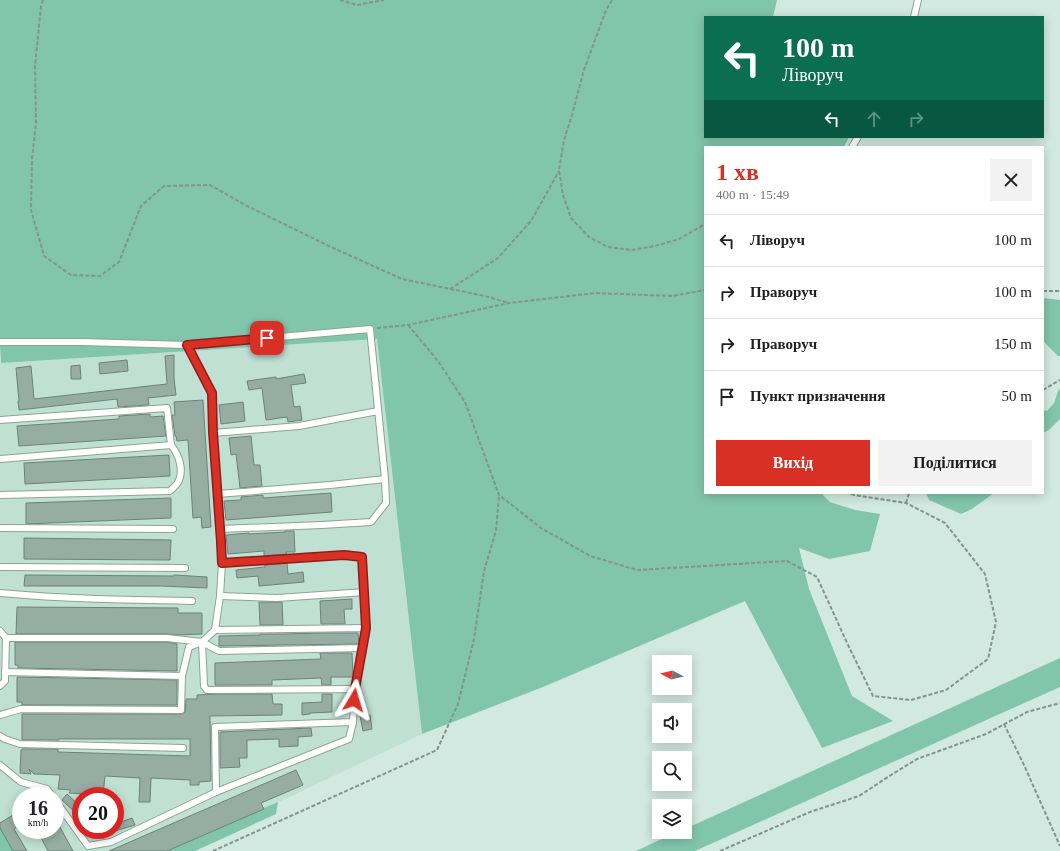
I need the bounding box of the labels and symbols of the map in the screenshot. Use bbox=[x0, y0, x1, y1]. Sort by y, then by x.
pin bbox=[250, 321, 284, 355]
north arrow bbox=[652, 655, 692, 695]
position arrow bbox=[333, 679, 375, 721]
speed limit sign: 20 bbox=[72, 787, 124, 839]

